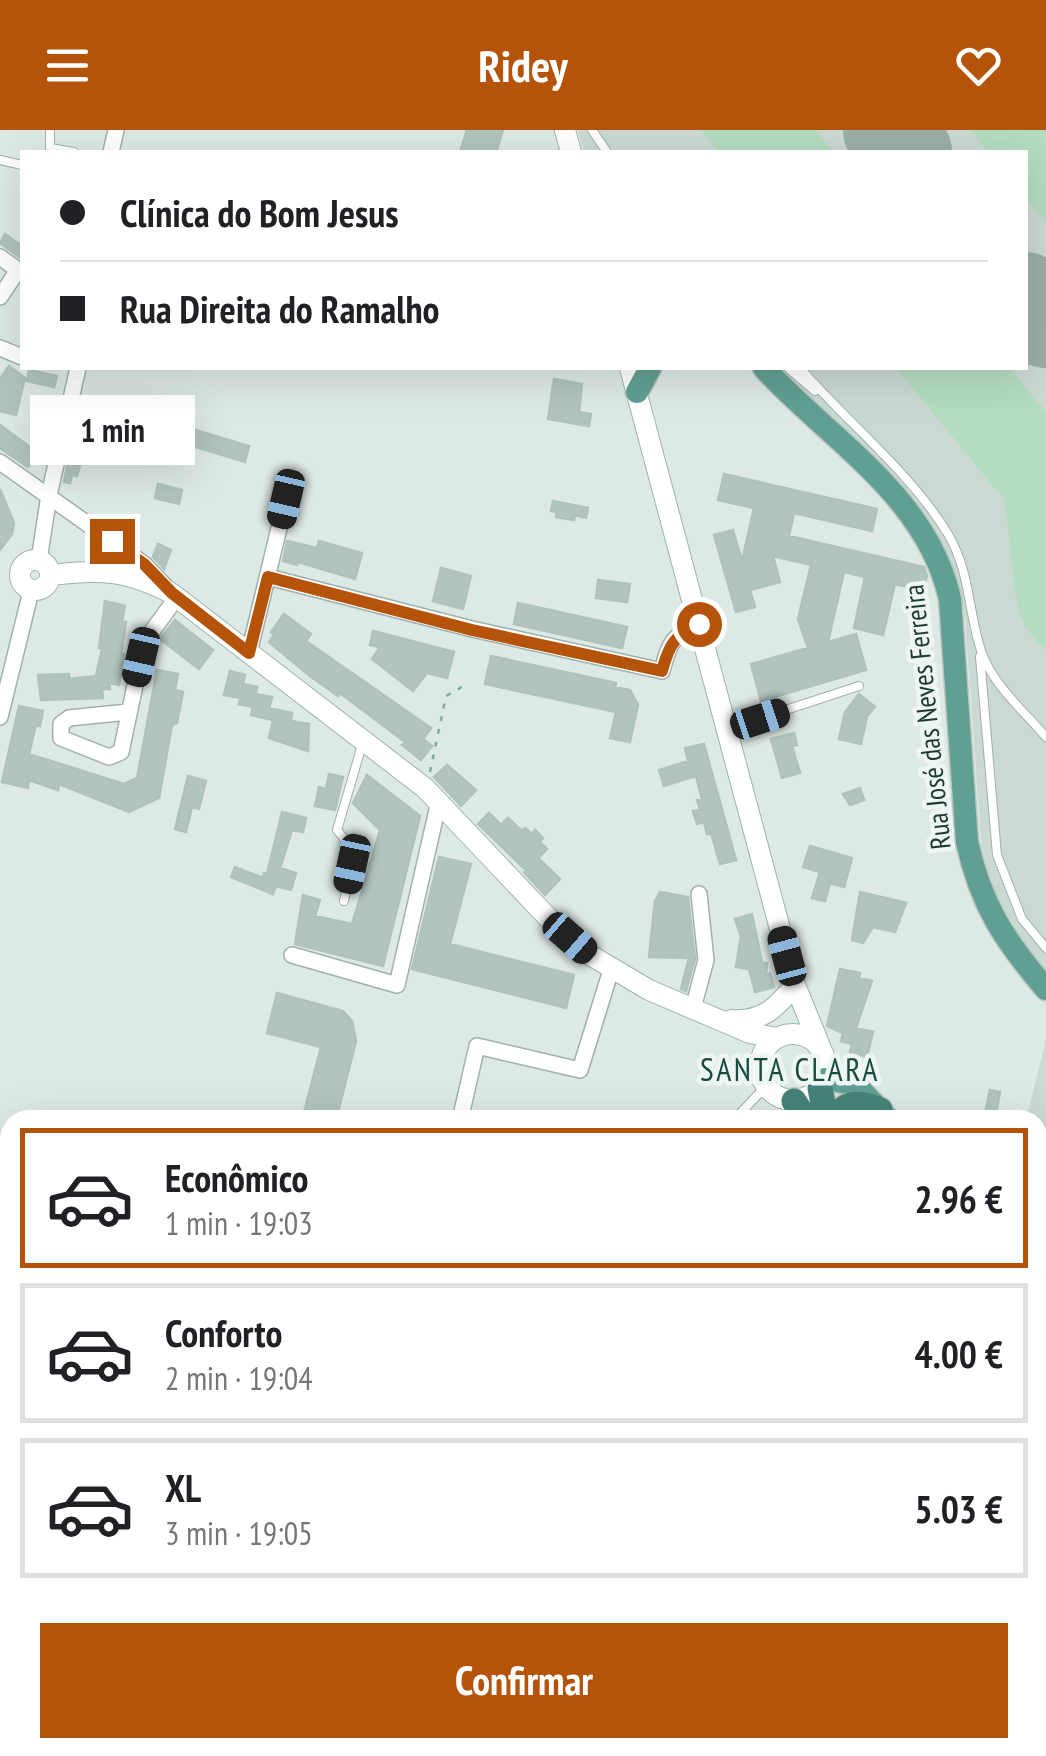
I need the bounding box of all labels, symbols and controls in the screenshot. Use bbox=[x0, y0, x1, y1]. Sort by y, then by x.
text: Ridey bbox=[478, 36, 568, 94]
icon: menu bbox=[40, 38, 95, 93]
icon: heart bbox=[951, 38, 1006, 93]
text: Clínica do Bom Jesus bbox=[120, 188, 398, 237]
text: Rua Direita do Ramalho bbox=[120, 284, 439, 333]
callout: 1 min bbox=[29, 396, 194, 466]
text: 1 min bbox=[80, 409, 145, 451]
car bbox=[265, 466, 307, 532]
route end bbox=[90, 519, 135, 564]
street label: Rua José das Neves Ferreira bbox=[894, 583, 959, 851]
route start bbox=[677, 602, 722, 647]
car bbox=[120, 624, 162, 690]
car bbox=[727, 695, 793, 743]
car bbox=[331, 832, 373, 896]
car bbox=[538, 907, 602, 969]
car bbox=[765, 923, 809, 989]
district label: SANTA CLARA bbox=[700, 1048, 880, 1090]
icon: car bbox=[45, 1153, 135, 1243]
text: Econômico bbox=[165, 1153, 309, 1202]
text: 2.96 € bbox=[914, 1174, 1003, 1223]
text: 1 min · 19:03 bbox=[165, 1202, 313, 1244]
icon: car bbox=[45, 1308, 135, 1398]
text: Conforto bbox=[165, 1308, 282, 1357]
text: 4.00 € bbox=[914, 1329, 1003, 1378]
text: 2 min · 19:04 bbox=[165, 1357, 313, 1399]
icon: car bbox=[45, 1463, 135, 1553]
text: XL bbox=[165, 1463, 201, 1512]
text: 5.03 € bbox=[914, 1484, 1003, 1533]
text: 3 min · 19:05 bbox=[165, 1512, 313, 1554]
button: Confirmar bbox=[40, 1623, 1008, 1738]

